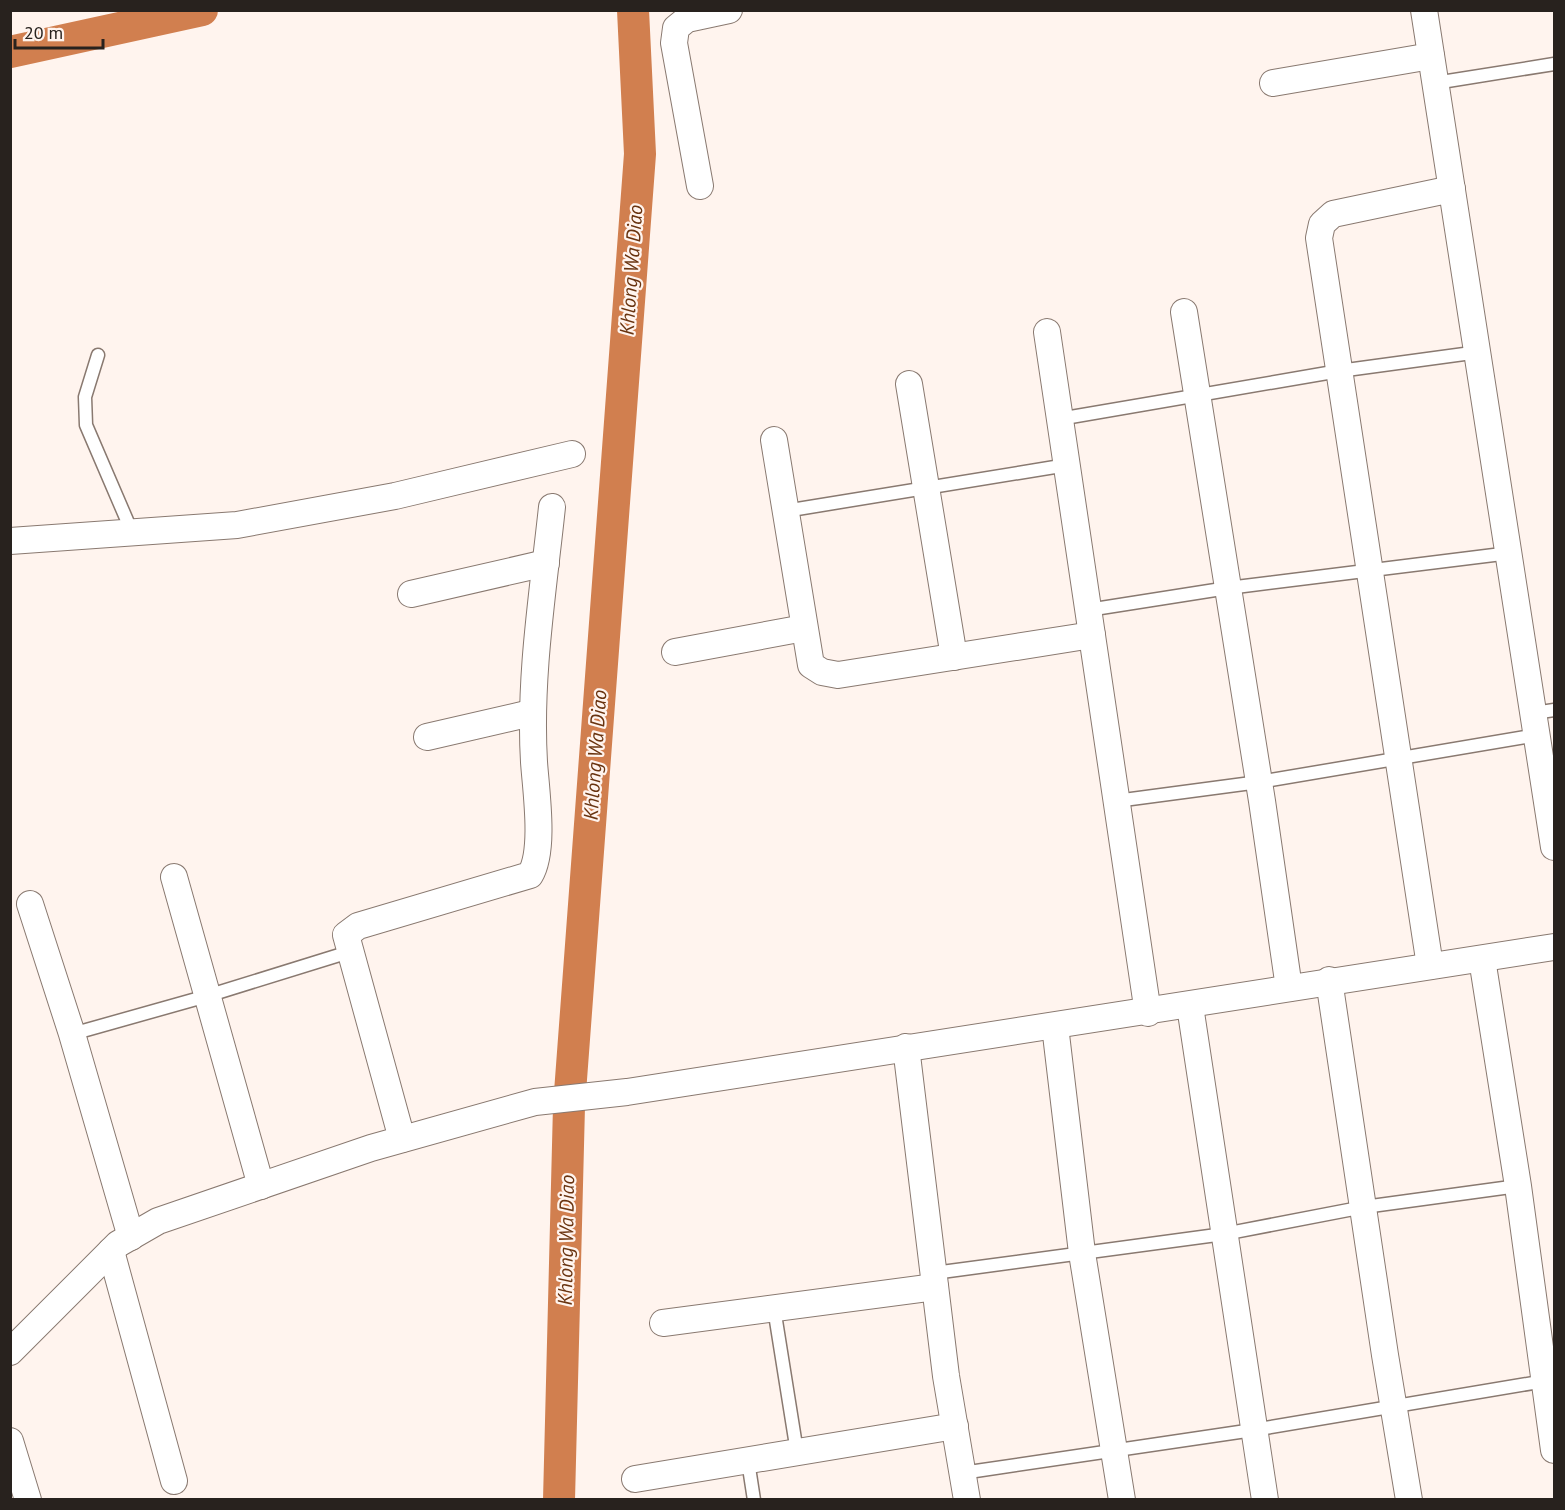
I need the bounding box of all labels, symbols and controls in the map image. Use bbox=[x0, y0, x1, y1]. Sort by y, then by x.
scale bar bbox=[15, 12, 104, 50]
text: 20 m bbox=[24, 21, 63, 44]
water label: Khlong Wa Diao bbox=[613, 204, 649, 336]
water label: Khlong Wa Diao bbox=[577, 689, 613, 821]
water label: Khlong Wa Diao bbox=[552, 1174, 580, 1305]

